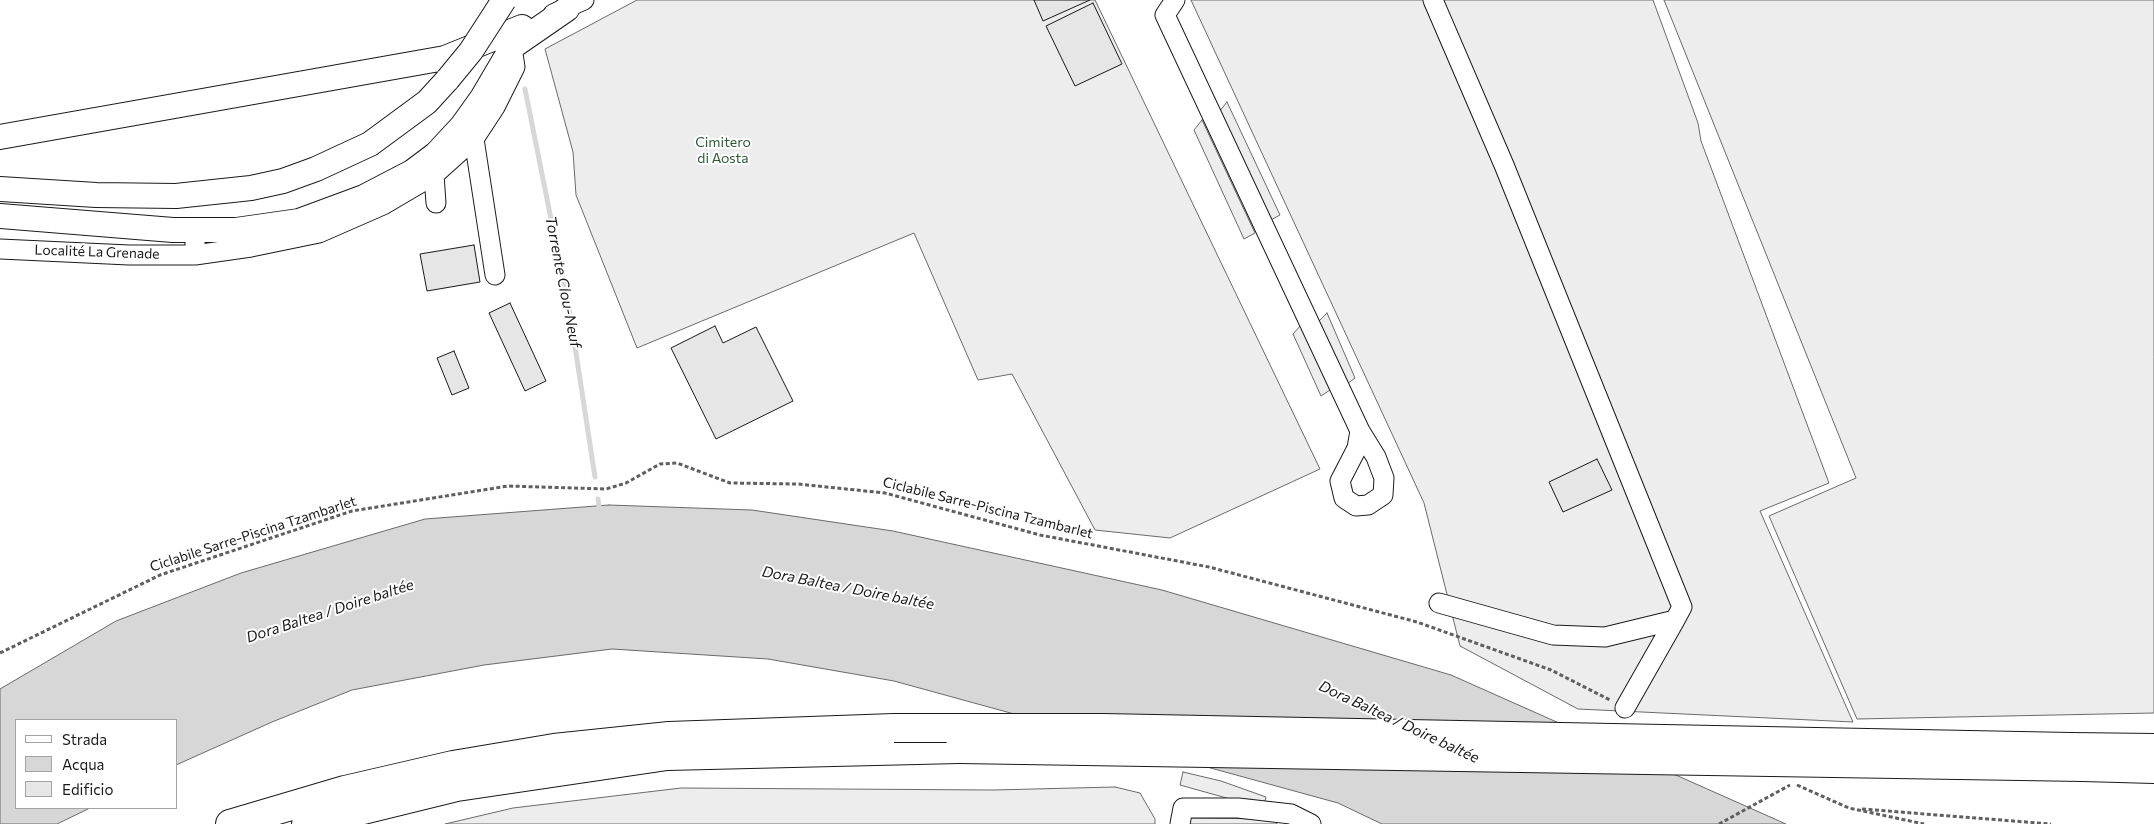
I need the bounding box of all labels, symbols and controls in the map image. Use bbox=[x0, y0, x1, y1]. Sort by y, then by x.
park label: Cimitero di Aosta bbox=[695, 134, 751, 166]
water label: Torrente Clou-Neuf bbox=[541, 215, 585, 349]
street label: Localité La Grenade bbox=[34, 241, 160, 263]
street label: Ciclabile Sarre-Piscina Tzambarlet bbox=[881, 474, 1095, 542]
street label: Ciclabile Sarre-Piscina Tzambarlet bbox=[148, 493, 358, 575]
water label: Dora Baltea / Doire baltée bbox=[760, 562, 936, 614]
water label: Dora Baltea / Doire baltée bbox=[244, 575, 416, 647]
water label: Dora Baltea / Doire baltée bbox=[1316, 677, 1482, 767]
legend bbox=[15, 719, 178, 809]
text: Strada bbox=[62, 730, 107, 748]
text: Acqua bbox=[62, 755, 104, 773]
text: Edificio bbox=[62, 780, 113, 798]

